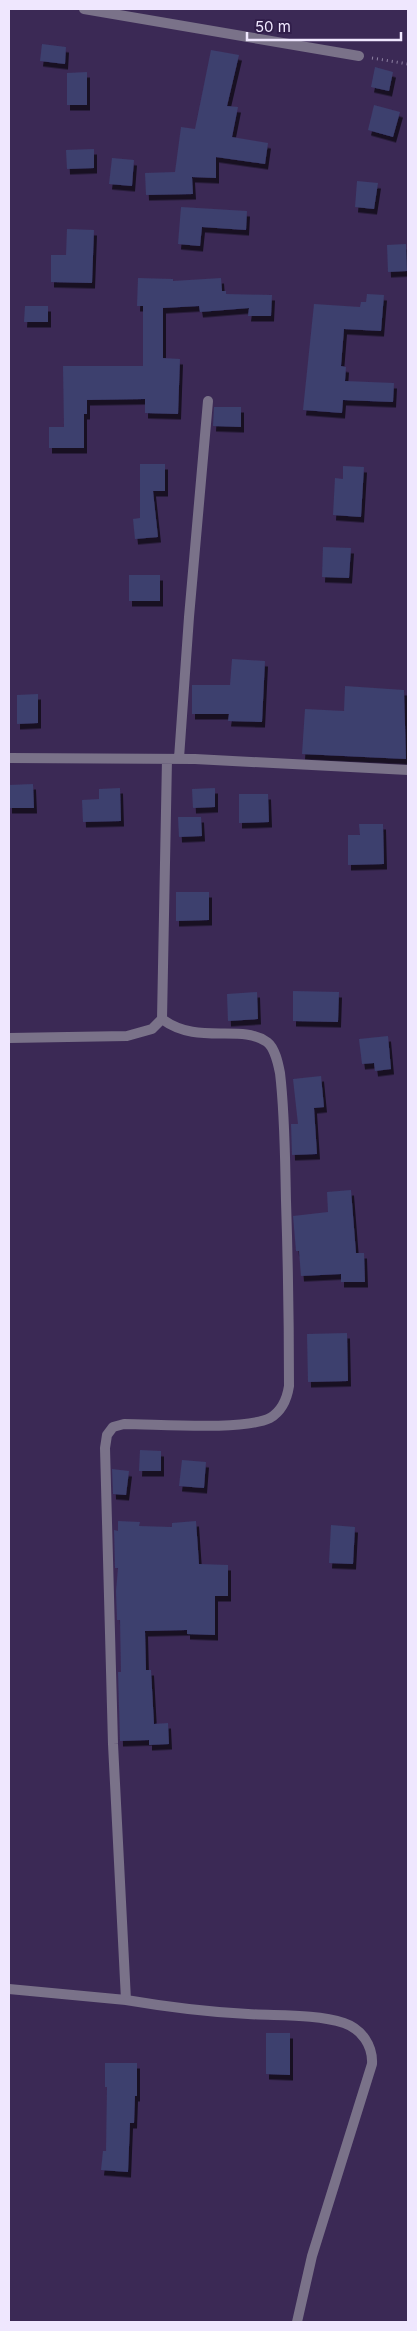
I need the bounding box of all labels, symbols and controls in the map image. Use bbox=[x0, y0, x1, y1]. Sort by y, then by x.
scale bar bbox=[247, 10, 401, 42]
text: 50 m bbox=[255, 17, 291, 36]

